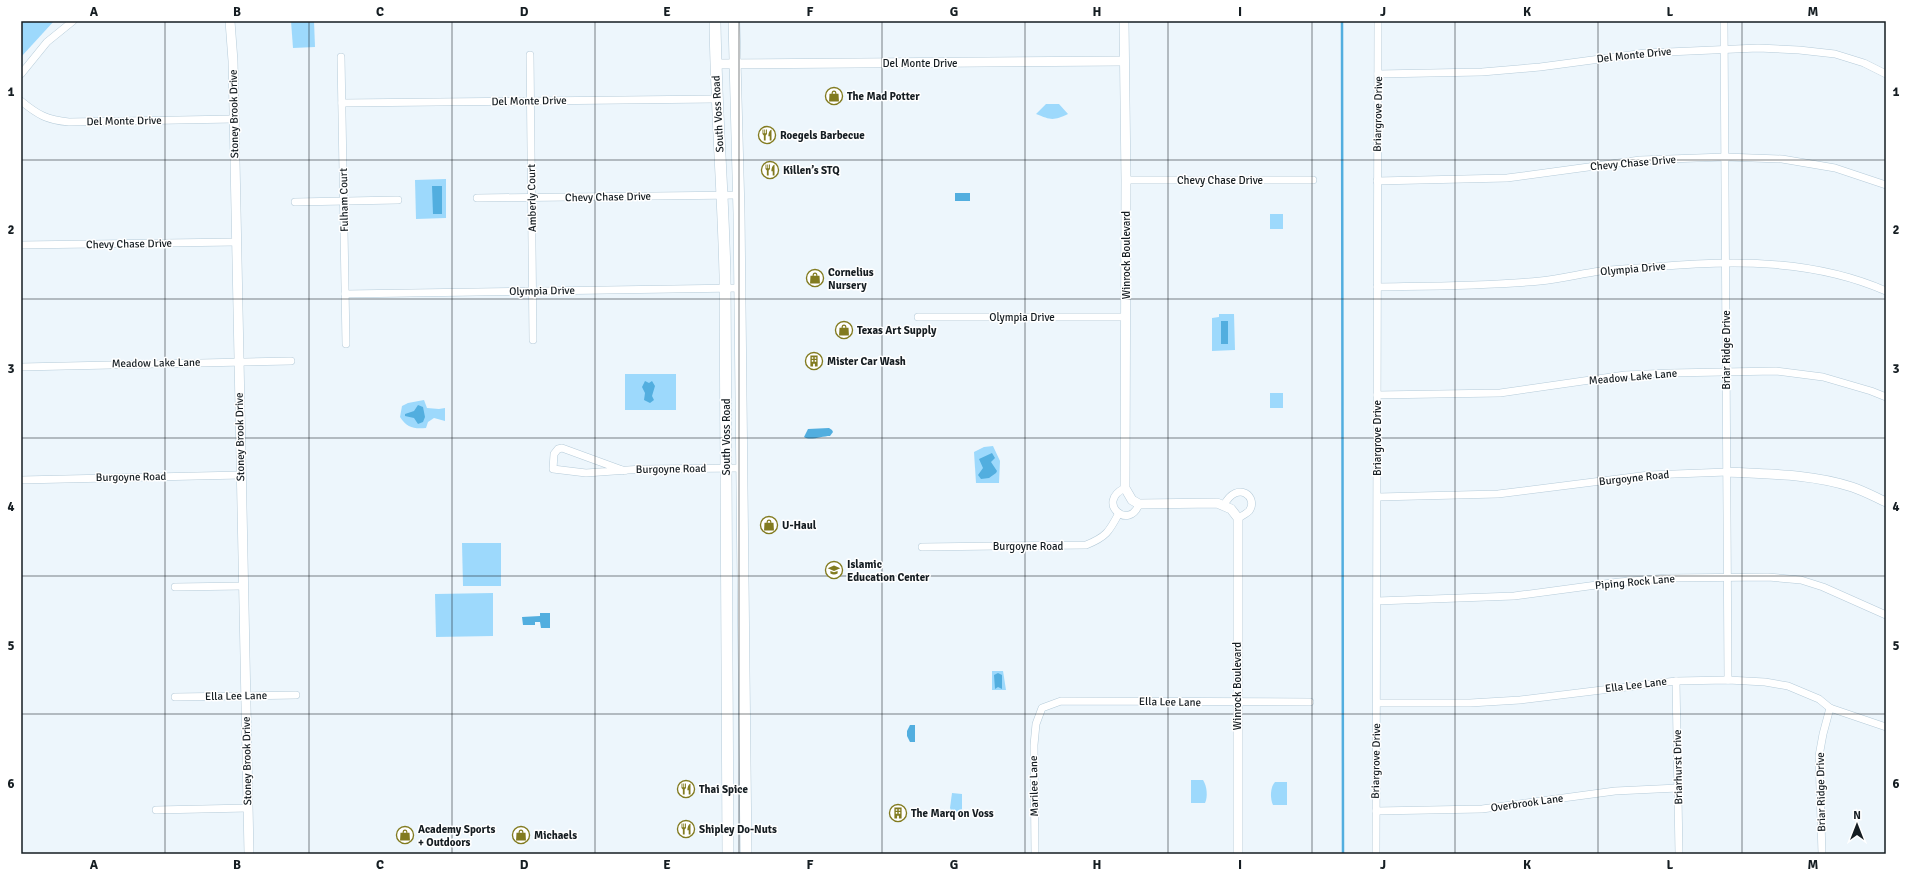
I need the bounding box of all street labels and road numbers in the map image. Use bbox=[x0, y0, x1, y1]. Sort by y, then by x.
street label: Del Monte Drive bbox=[1596, 45, 1672, 65]
street label: Del Monte Drive bbox=[882, 57, 958, 70]
street label: Stoney Brook Drive bbox=[227, 69, 241, 159]
street label: South Voss Road bbox=[709, 75, 727, 153]
street label: Briargrove Drive bbox=[1371, 76, 1385, 152]
street label: Del Monte Drive bbox=[491, 94, 567, 108]
street label: Del Monte Drive bbox=[86, 114, 162, 128]
street label: Chevy Chase Drive bbox=[1590, 153, 1676, 173]
street label: Amberly Court bbox=[525, 164, 539, 232]
street label: Fulham Court bbox=[337, 168, 351, 232]
street label: Chevy Chase Drive bbox=[1177, 174, 1263, 187]
street label: Chevy Chase Drive bbox=[565, 190, 651, 204]
street label: Winrock Boulevard bbox=[1120, 211, 1133, 299]
street label: Chevy Chase Drive bbox=[86, 237, 172, 251]
street label: Olympia Drive bbox=[1600, 260, 1666, 278]
street label: Olympia Drive bbox=[509, 284, 575, 298]
street label: Briar Ridge Drive bbox=[1720, 310, 1733, 390]
street label: Olympia Drive bbox=[989, 311, 1055, 324]
street label: Meadow Lake Lane bbox=[111, 356, 201, 370]
street label: Meadow Lake Lane bbox=[1588, 367, 1678, 387]
street label: Stoney Brook Drive bbox=[233, 392, 247, 482]
street label: South Voss Road bbox=[720, 398, 733, 476]
street label: Briargrove Drive bbox=[1371, 400, 1384, 476]
street label: Burgoyne Road bbox=[636, 462, 707, 476]
street label: Burgoyne Road bbox=[1598, 468, 1670, 488]
street label: Burgoyne Road bbox=[96, 470, 167, 484]
street label: Burgoyne Road bbox=[993, 540, 1063, 553]
street label: Piping Rock Lane bbox=[1594, 572, 1676, 592]
street label: Winrock Boulevard bbox=[1231, 642, 1244, 730]
street label: Ella Lee Lane bbox=[1604, 675, 1668, 695]
street label: Ella Lee Lane bbox=[205, 689, 267, 703]
street label: Ella Lee Lane bbox=[1139, 695, 1201, 709]
street label: Stoney Brook Drive bbox=[240, 716, 254, 806]
street label: Briargrove Drive bbox=[1369, 723, 1383, 799]
street label: Briarhurst Drive bbox=[1671, 729, 1685, 805]
street label: Briar Ridge Drive bbox=[1814, 752, 1828, 832]
street label: Marilee Lane bbox=[1027, 755, 1041, 817]
street label: Overbrook Lane bbox=[1490, 791, 1564, 815]

